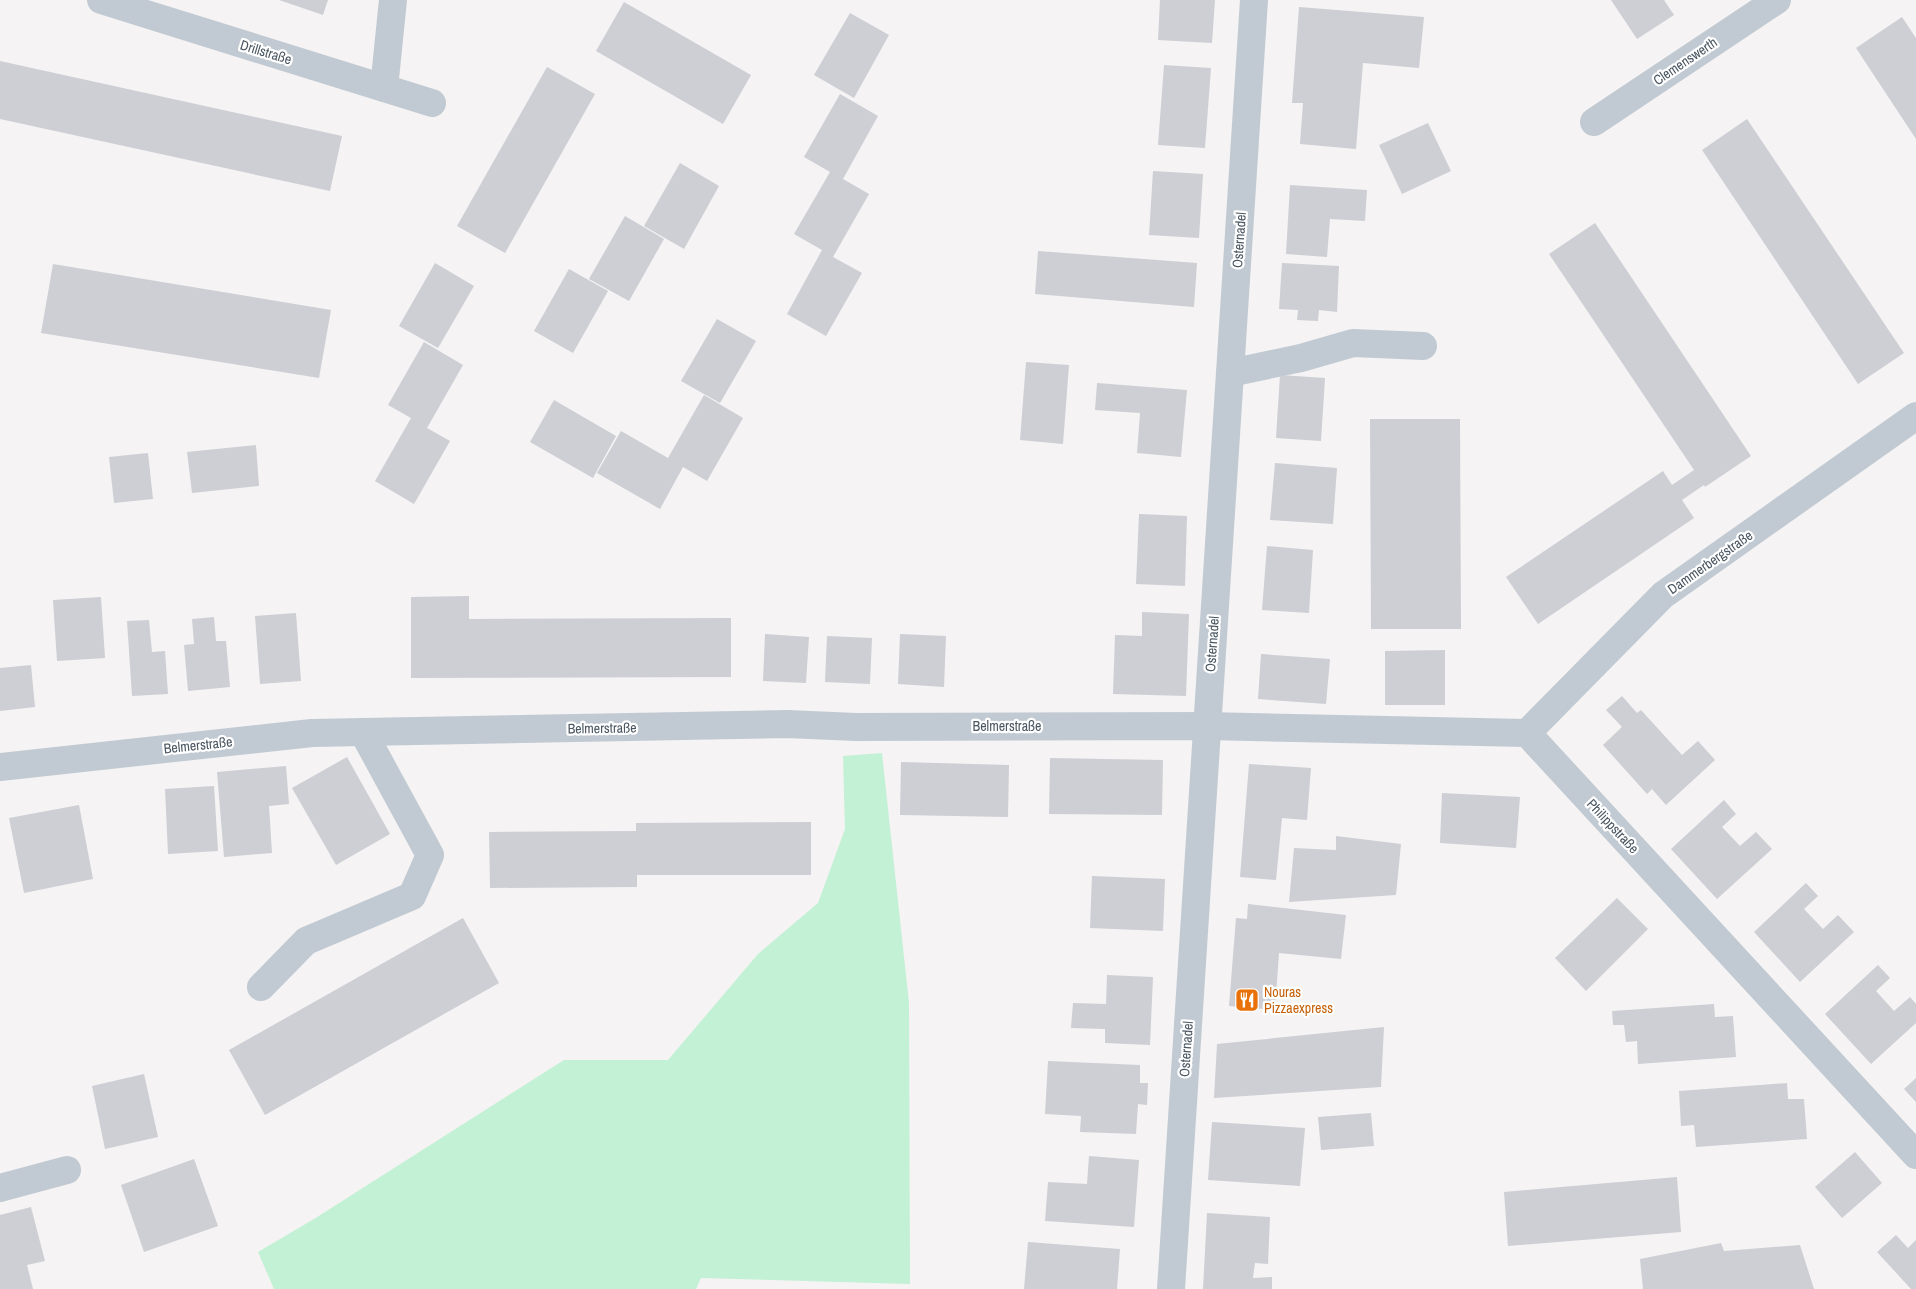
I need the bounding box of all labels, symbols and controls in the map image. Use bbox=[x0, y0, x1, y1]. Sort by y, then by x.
street label: Clemenswerth bbox=[1650, 33, 1720, 89]
street label: Drillstraße bbox=[238, 36, 294, 68]
street label: Osternadel bbox=[1228, 211, 1250, 269]
street label: Dammerbergstraße bbox=[1664, 526, 1756, 598]
street label: Osternadel bbox=[1201, 615, 1223, 673]
street label: Belmerstraße bbox=[973, 717, 1041, 735]
street label: Belmerstraße bbox=[567, 718, 637, 738]
street label: Belmerstraße bbox=[163, 732, 233, 758]
street label: Philippstraße bbox=[1583, 795, 1643, 857]
place label: Nouras Pizzaexpress bbox=[1264, 983, 1333, 1017]
restaurant icon: Nouras Pizzaexpress bbox=[1234, 987, 1260, 1013]
street label: Osternadel bbox=[1175, 1020, 1197, 1078]

